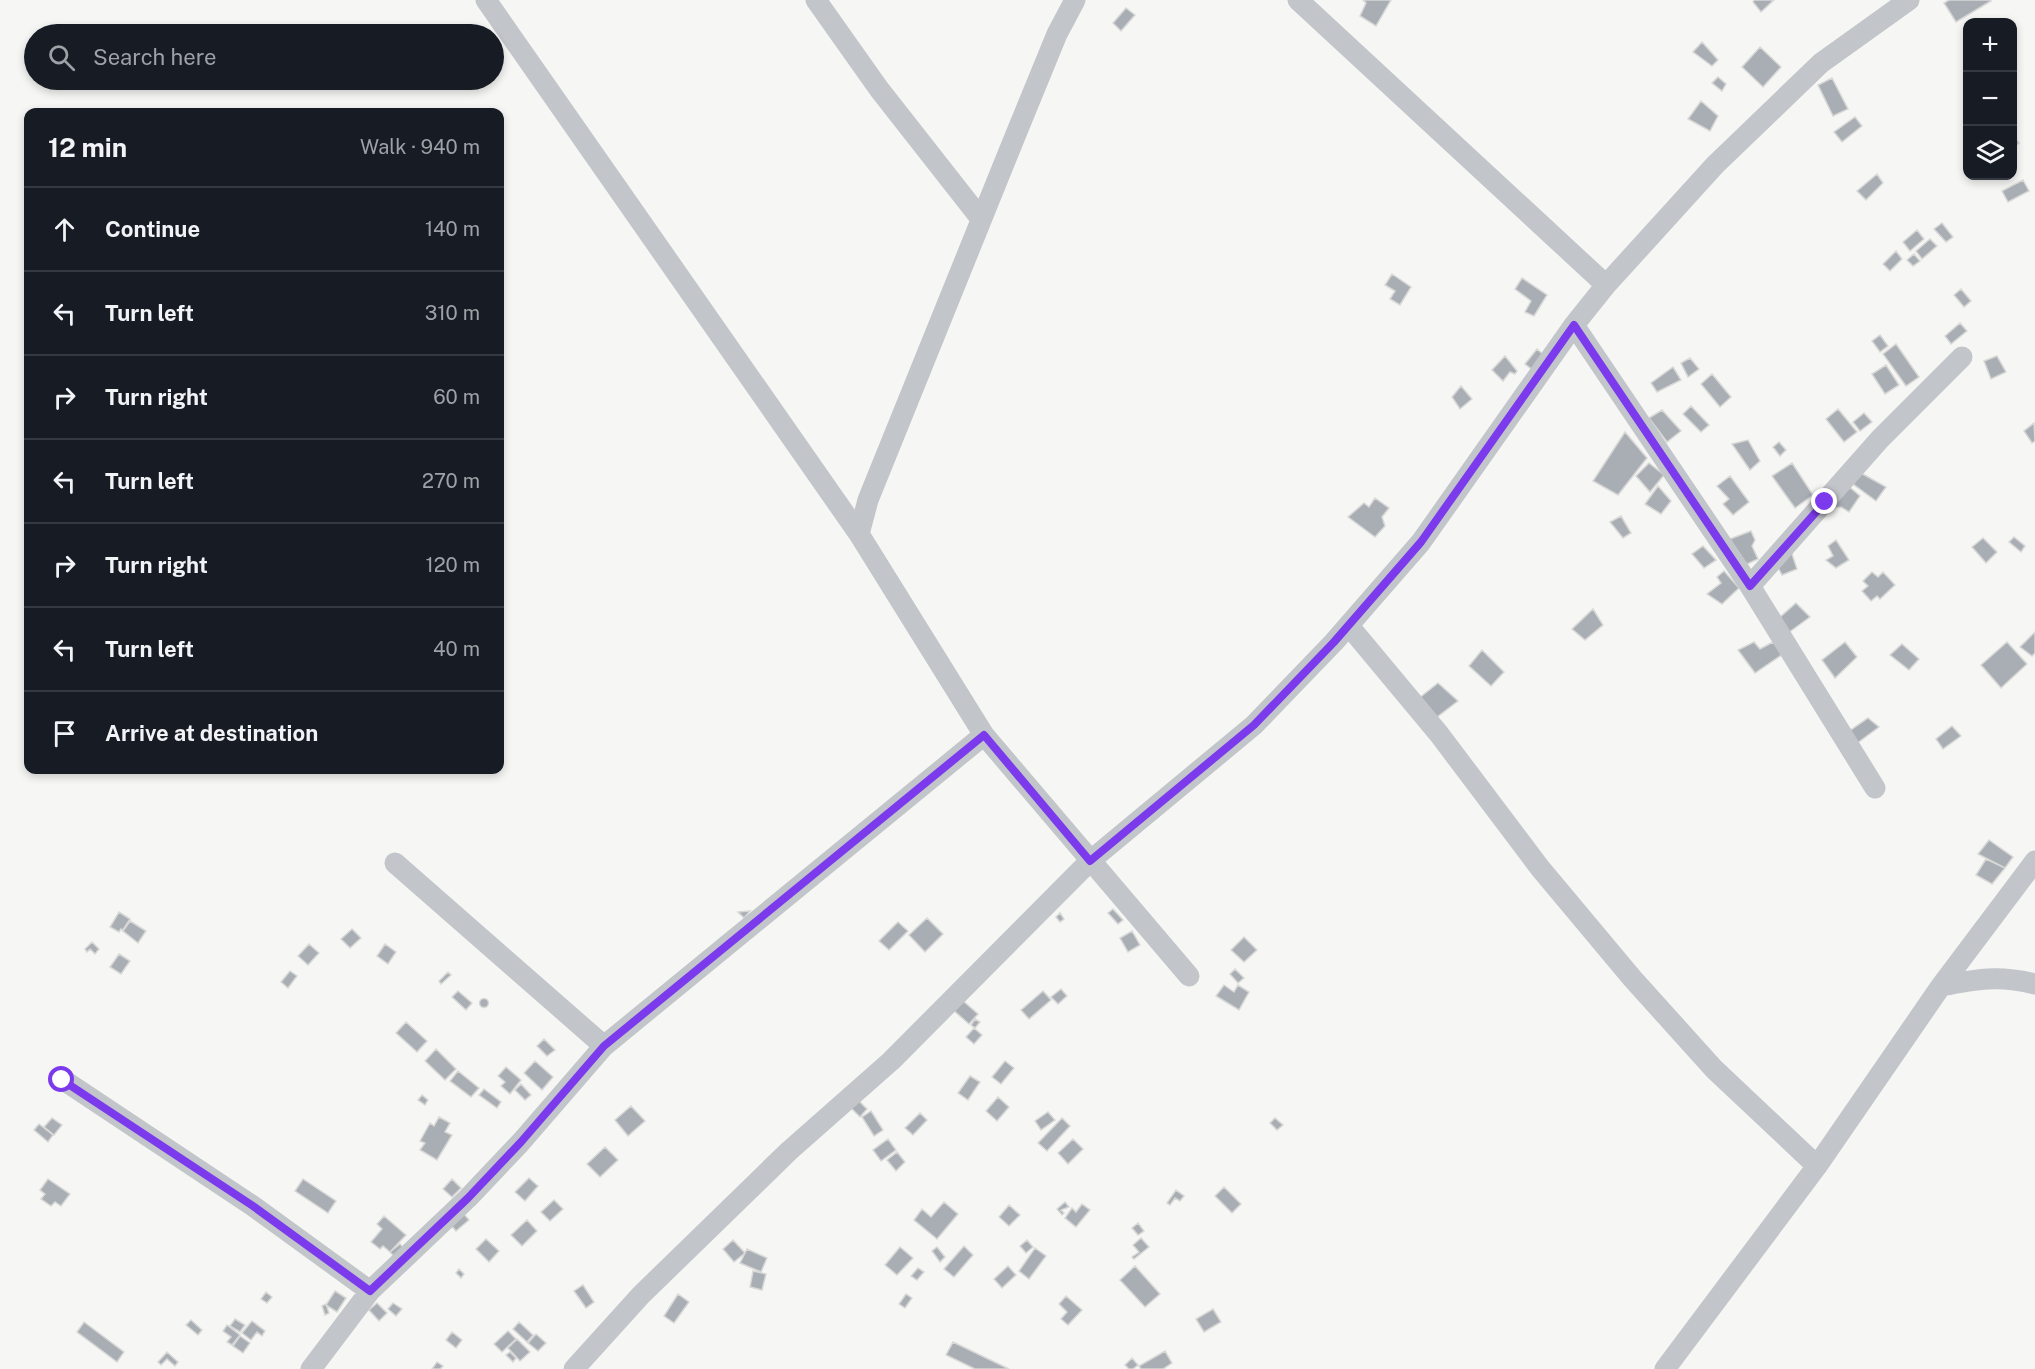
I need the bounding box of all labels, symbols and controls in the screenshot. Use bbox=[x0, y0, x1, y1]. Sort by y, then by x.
map controls bbox=[1963, 18, 2017, 180]
button: + bbox=[1963, 18, 2017, 72]
search box bbox=[24, 24, 504, 90]
icon: search bbox=[45, 41, 78, 74]
text: Search here bbox=[93, 44, 217, 70]
button: − bbox=[1963, 72, 2017, 126]
button: layers bbox=[1963, 126, 2017, 180]
text: 12 min bbox=[48, 132, 127, 163]
text: Walk · 940 m bbox=[360, 135, 480, 159]
icon: ahead bbox=[48, 213, 81, 246]
text: Continue bbox=[105, 216, 200, 242]
text: 140 m bbox=[425, 217, 480, 241]
icon: left bbox=[48, 297, 81, 330]
text: Turn left bbox=[105, 300, 194, 326]
text: 310 m bbox=[425, 301, 480, 325]
icon: right bbox=[48, 381, 81, 414]
text: Turn right bbox=[105, 384, 208, 410]
text: 60 m bbox=[433, 385, 480, 409]
icon: left bbox=[48, 465, 81, 498]
text: Turn left bbox=[105, 468, 194, 494]
text: 270 m bbox=[422, 469, 480, 493]
route end bbox=[1811, 488, 1837, 514]
icon: right bbox=[48, 549, 81, 582]
text: Turn right bbox=[105, 552, 208, 578]
text: 120 m bbox=[426, 553, 480, 577]
icon: left bbox=[48, 633, 81, 666]
text: Turn left bbox=[105, 636, 194, 662]
text: 40 m bbox=[433, 637, 480, 661]
icon: arrive bbox=[48, 717, 81, 750]
text: Arrive at destination bbox=[105, 720, 318, 746]
route start bbox=[48, 1066, 74, 1092]

